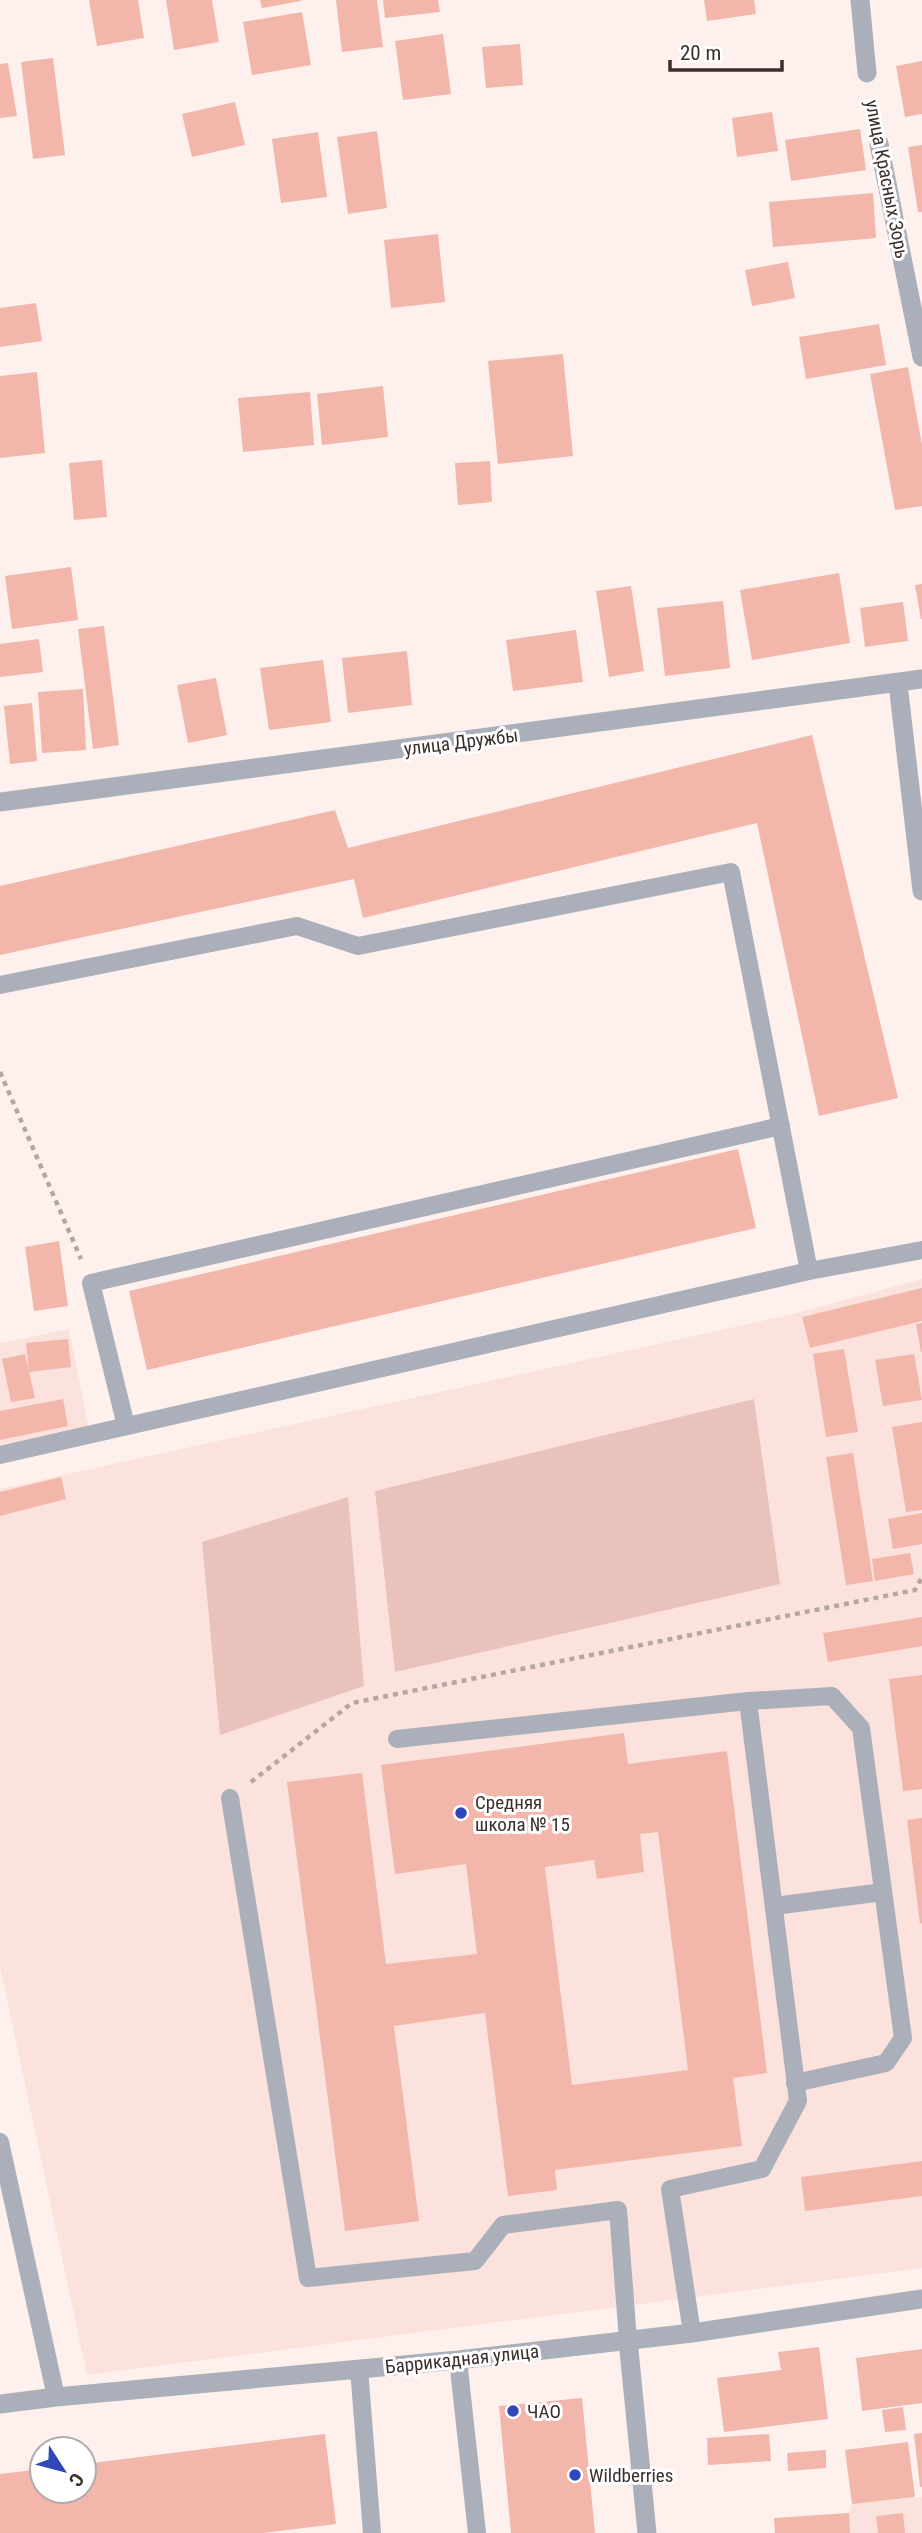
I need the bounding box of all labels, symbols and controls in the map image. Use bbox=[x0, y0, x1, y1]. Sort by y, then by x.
scale bar bbox=[670, 28, 782, 72]
text: 20 m bbox=[680, 41, 721, 65]
street label: улица Красных Зорь bbox=[860, 98, 914, 260]
street label: улица Дружбы bbox=[403, 724, 519, 760]
place label: Средняя школа № 15 bbox=[475, 1791, 570, 1836]
marker: Средняя школа № 15 bbox=[453, 1805, 469, 1821]
street label: Баррикадная улица bbox=[384, 2339, 540, 2379]
place label: ЧАО bbox=[527, 2400, 561, 2423]
marker: ЧАО bbox=[505, 2403, 521, 2419]
north arrow bbox=[28, 2435, 98, 2505]
place label: Wildberries bbox=[589, 2464, 673, 2487]
marker: Wildberries bbox=[567, 2467, 583, 2483]
text: С bbox=[64, 2469, 89, 2491]

